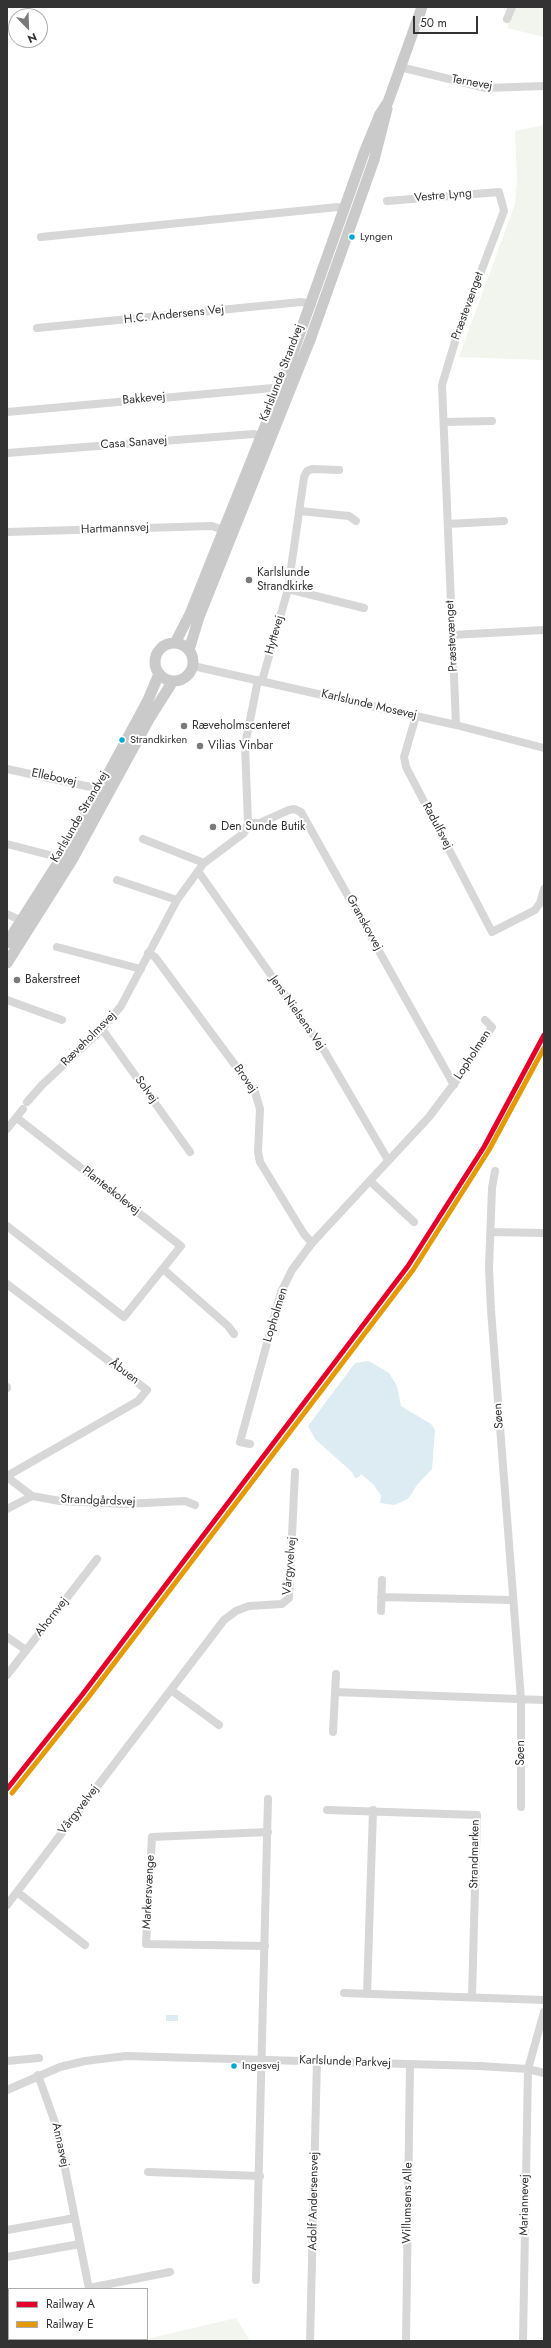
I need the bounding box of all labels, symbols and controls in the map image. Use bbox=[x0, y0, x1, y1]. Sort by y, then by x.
north arrow bbox=[8, 8, 48, 48]
scale bar bbox=[415, 8, 480, 34]
text: 50 m bbox=[420, 14, 447, 32]
text: N bbox=[25, 29, 39, 47]
street label: Ternevej bbox=[450, 72, 494, 94]
street label: Vestre Lyng bbox=[414, 186, 472, 206]
place label: Lyngen bbox=[360, 230, 393, 244]
marker: Lyngen bbox=[347, 232, 357, 242]
street label: Præstevænget bbox=[449, 270, 487, 342]
street label: H.C. Andersens Vej bbox=[123, 303, 225, 327]
street label: Karlslunde Strandvej bbox=[257, 322, 307, 424]
street label: Bakkevej bbox=[122, 390, 166, 408]
street label: Casa Sanavej bbox=[100, 433, 168, 453]
street label: Hartmannsvej bbox=[81, 521, 149, 537]
place label: Karlslunde Strandkirke bbox=[257, 566, 313, 594]
marker: Karlslunde Strandkirke bbox=[244, 575, 254, 585]
street label: Præstevænget bbox=[443, 600, 461, 672]
street label: Hyttevej bbox=[263, 614, 287, 656]
street label: Karlslunde Mosevej bbox=[320, 687, 418, 723]
place label: Ræveholmscenteret bbox=[192, 719, 290, 733]
marker: Ræveholmscenteret bbox=[179, 721, 189, 731]
place label: Strandkirken bbox=[130, 733, 187, 747]
marker: Strandkirken bbox=[117, 735, 127, 745]
place label: Vilias Vinbar bbox=[208, 739, 273, 753]
marker: Vilias Vinbar bbox=[195, 741, 205, 751]
street label: Ellebovej bbox=[30, 766, 78, 790]
street label: Karlslunde Strandvej bbox=[48, 769, 112, 865]
street label: Radulfsvej bbox=[419, 800, 455, 852]
place label: Den Sunde Butik bbox=[221, 820, 305, 834]
marker: Den Sunde Butik bbox=[208, 822, 218, 832]
street label: Granskovvej bbox=[343, 893, 385, 953]
place label: Bakerstreet bbox=[25, 973, 80, 987]
street label: Jens Nielsens Vej bbox=[266, 973, 328, 1053]
marker: Bakerstreet bbox=[12, 975, 22, 985]
street label: Ræveholmsvej bbox=[58, 1008, 120, 1070]
street label: Lopholmen bbox=[452, 1027, 494, 1083]
street label: Brovej bbox=[230, 1062, 260, 1096]
street label: Solvej bbox=[131, 1074, 161, 1106]
street label: Planteskolevej bbox=[79, 1164, 143, 1218]
street label: Lopholmen bbox=[261, 1286, 291, 1344]
street label: Åbuen bbox=[106, 1356, 142, 1388]
street label: Søen bbox=[491, 1403, 507, 1429]
street label: Strandgårdsvej bbox=[60, 1492, 136, 1510]
street label: Vårgyvelvej bbox=[280, 1536, 300, 1596]
street label: Ahornvej bbox=[32, 1595, 72, 1639]
street label: Søen bbox=[514, 1740, 528, 1766]
street label: Vårgyvelvej bbox=[56, 1782, 102, 1838]
street label: Strandmarken bbox=[467, 1819, 483, 1889]
street label: Markersvænge bbox=[140, 1855, 158, 1929]
street label: Karlslunde Parkvej bbox=[299, 2053, 391, 2071]
place label: Ingesvej bbox=[242, 2059, 280, 2073]
marker: Ingesvej bbox=[229, 2061, 239, 2071]
street label: Annasvej bbox=[48, 2121, 72, 2169]
street label: Adolf Andersensvej bbox=[306, 2151, 322, 2251]
street label: Willumsens Alle bbox=[400, 2162, 416, 2244]
street label: Mariannevej bbox=[517, 2174, 533, 2236]
legend bbox=[8, 2288, 148, 2340]
text: Railway A bbox=[46, 2295, 95, 2313]
text: Railway E bbox=[46, 2315, 94, 2333]

